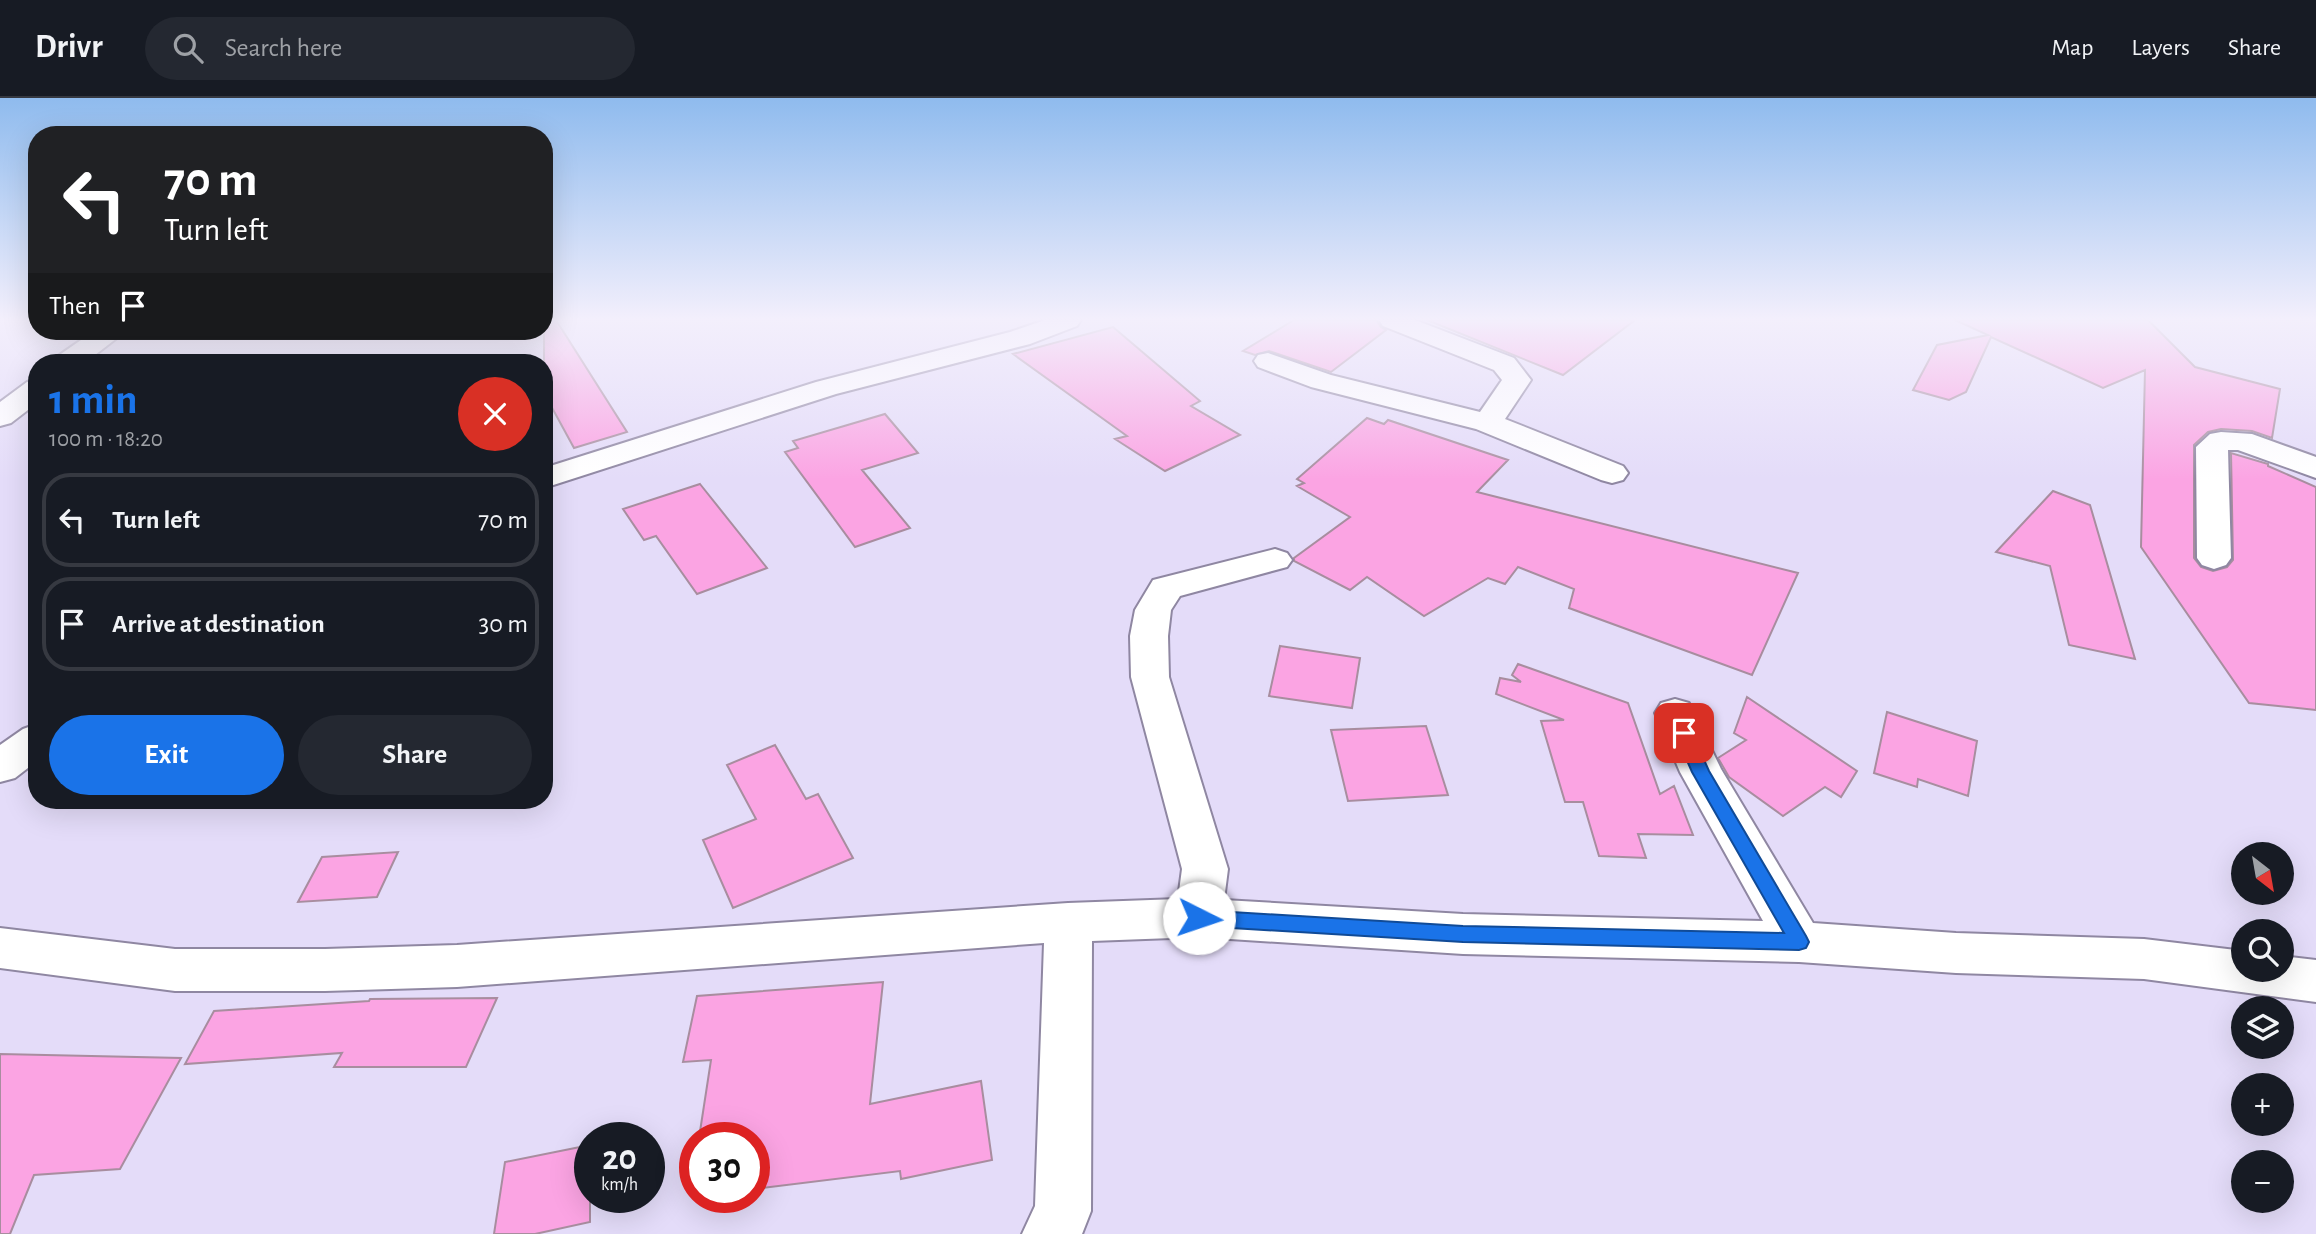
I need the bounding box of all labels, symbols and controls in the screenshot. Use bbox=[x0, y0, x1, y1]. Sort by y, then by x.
search box bbox=[145, 17, 635, 80]
icon: search bbox=[169, 29, 207, 67]
text: Drivr bbox=[35, 31, 103, 64]
text: Search here bbox=[225, 35, 342, 61]
text: Map bbox=[2051, 36, 2093, 60]
text: Layers bbox=[2131, 36, 2190, 60]
text: Share bbox=[2228, 36, 2281, 60]
icon: left bbox=[49, 154, 140, 245]
text: 70 m bbox=[164, 156, 258, 205]
text: Turn left bbox=[164, 214, 268, 246]
icon: arrive bbox=[114, 287, 152, 325]
text: Then bbox=[49, 293, 100, 319]
button: close bbox=[458, 377, 532, 451]
text: 1 min bbox=[49, 379, 138, 421]
text: 100 m · 18:20 bbox=[49, 428, 163, 451]
icon: left bbox=[53, 501, 91, 539]
text: Turn left bbox=[112, 507, 200, 533]
text: 70 m bbox=[478, 507, 528, 533]
icon: arrive bbox=[53, 605, 91, 643]
text: Arrive at destination bbox=[112, 611, 325, 637]
text: 30 m bbox=[478, 611, 528, 637]
pin bbox=[1654, 703, 1714, 763]
icon: arrive bbox=[1665, 714, 1703, 752]
button: Exit bbox=[49, 715, 284, 795]
button: Share bbox=[298, 715, 532, 795]
north arrow bbox=[2231, 842, 2294, 905]
map controls bbox=[2231, 842, 2294, 1213]
position arrow bbox=[1162, 881, 1236, 955]
button: search bbox=[2231, 919, 2294, 982]
button: layers bbox=[2231, 996, 2294, 1059]
button: + bbox=[2231, 1073, 2294, 1136]
speed limit sign: 30 bbox=[679, 1122, 770, 1213]
text: 20 bbox=[602, 1141, 637, 1176]
button: − bbox=[2231, 1150, 2294, 1213]
text: km/h bbox=[601, 1176, 638, 1194]

